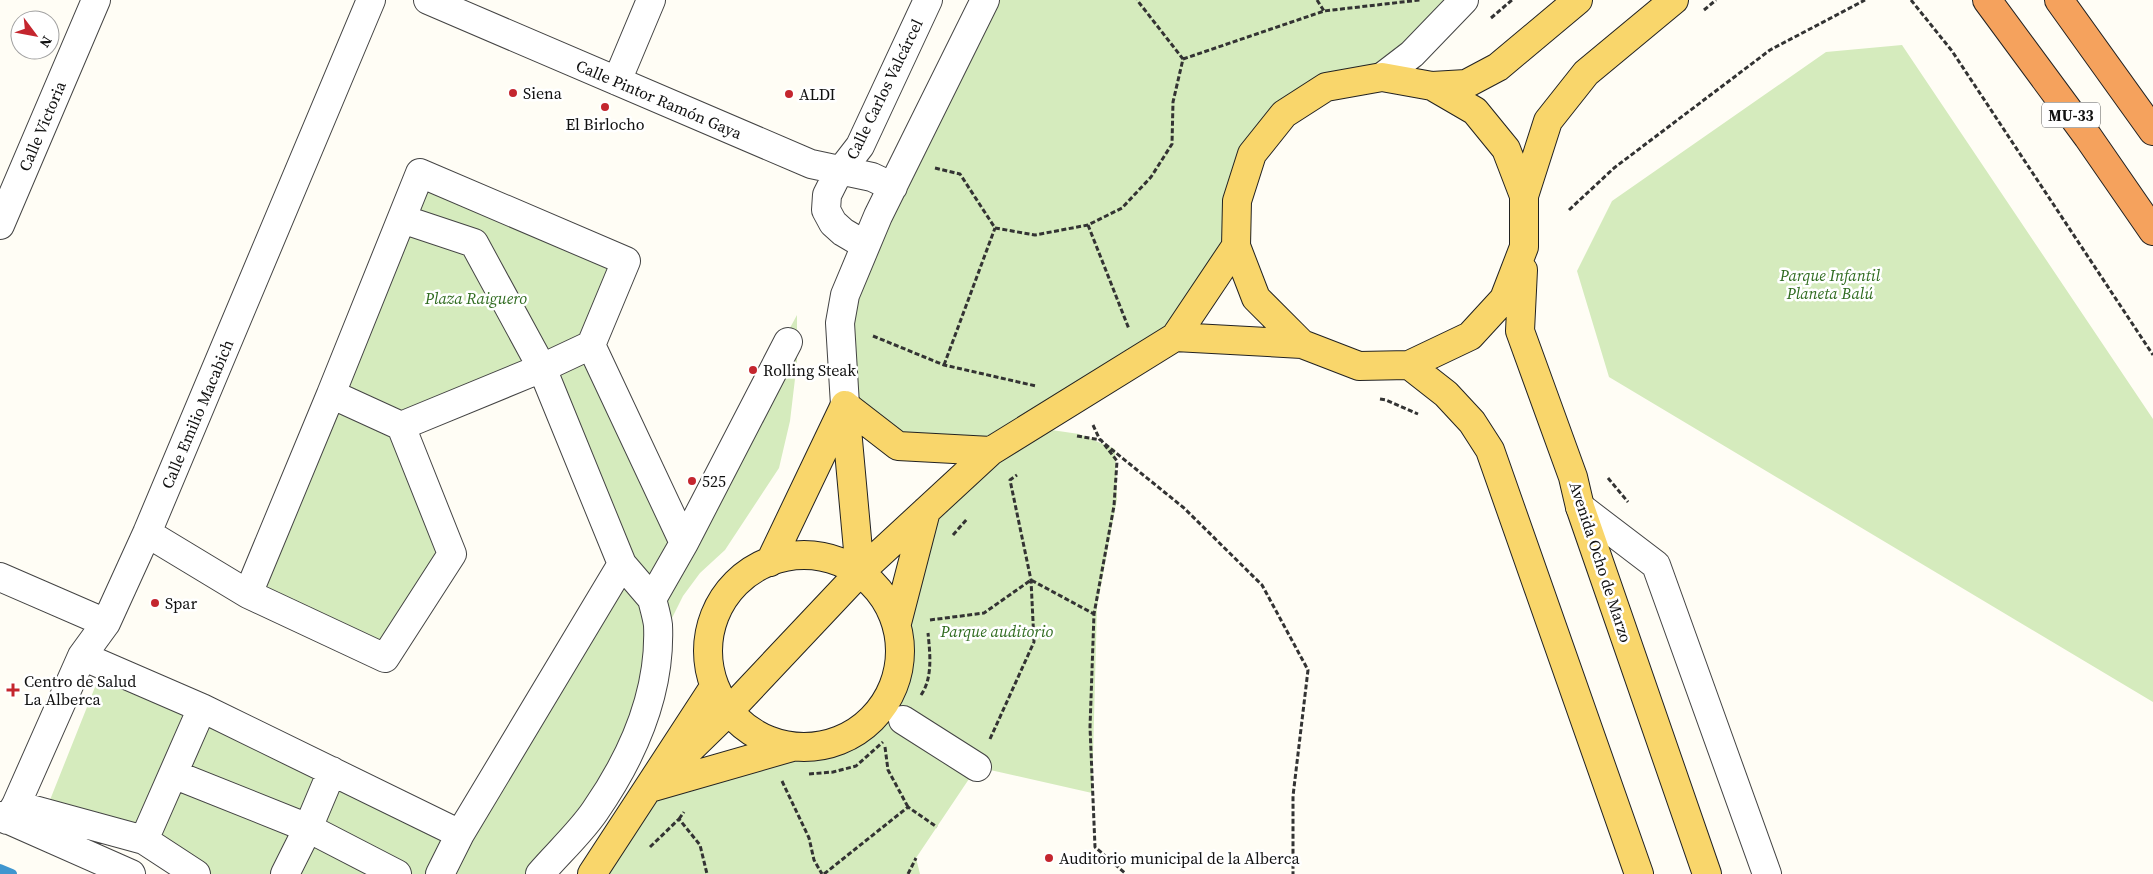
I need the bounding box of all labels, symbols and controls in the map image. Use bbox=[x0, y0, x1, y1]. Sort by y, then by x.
north arrow bbox=[10, 10, 60, 60]
street label: Calle Carlos Valcárcel bbox=[840, 15, 928, 163]
text: N bbox=[35, 32, 57, 52]
street label: Calle Pintor Ramón Gaya bbox=[573, 54, 746, 144]
street label: Calle Victoria bbox=[13, 77, 71, 174]
place label: Siena bbox=[523, 82, 563, 104]
place label: ALDI bbox=[799, 83, 836, 105]
marker: Siena bbox=[507, 87, 519, 99]
marker: ALDI bbox=[783, 88, 795, 100]
marker: El Birlocho bbox=[599, 101, 611, 113]
road number: MU-33 bbox=[2042, 102, 2100, 128]
place label: El Birlocho bbox=[565, 113, 645, 135]
park label: Parque Infantil Planeta Balú bbox=[1779, 264, 1881, 304]
park label: Plaza Raiguero bbox=[424, 287, 527, 309]
street label: Calle Emilio Macabich bbox=[156, 336, 239, 492]
place label: Rolling Steak bbox=[763, 359, 856, 381]
marker: Rolling Steak bbox=[747, 364, 759, 376]
place label: 525 bbox=[702, 470, 726, 492]
marker: 525 bbox=[686, 475, 698, 487]
street label: Avenida Ocho de Marzo bbox=[1565, 479, 1637, 645]
place label: Spar bbox=[165, 592, 197, 614]
marker: Spar bbox=[149, 597, 161, 609]
park label: Parque auditorio bbox=[940, 620, 1054, 642]
place label: Centro de Salud La Alberca bbox=[24, 670, 136, 710]
marker: Centro de Salud La Alberca bbox=[6, 683, 20, 697]
place label: Auditorio municipal de la Alberca bbox=[1059, 847, 1300, 869]
marker: Auditorio municipal de la Alberca bbox=[1043, 852, 1055, 864]

